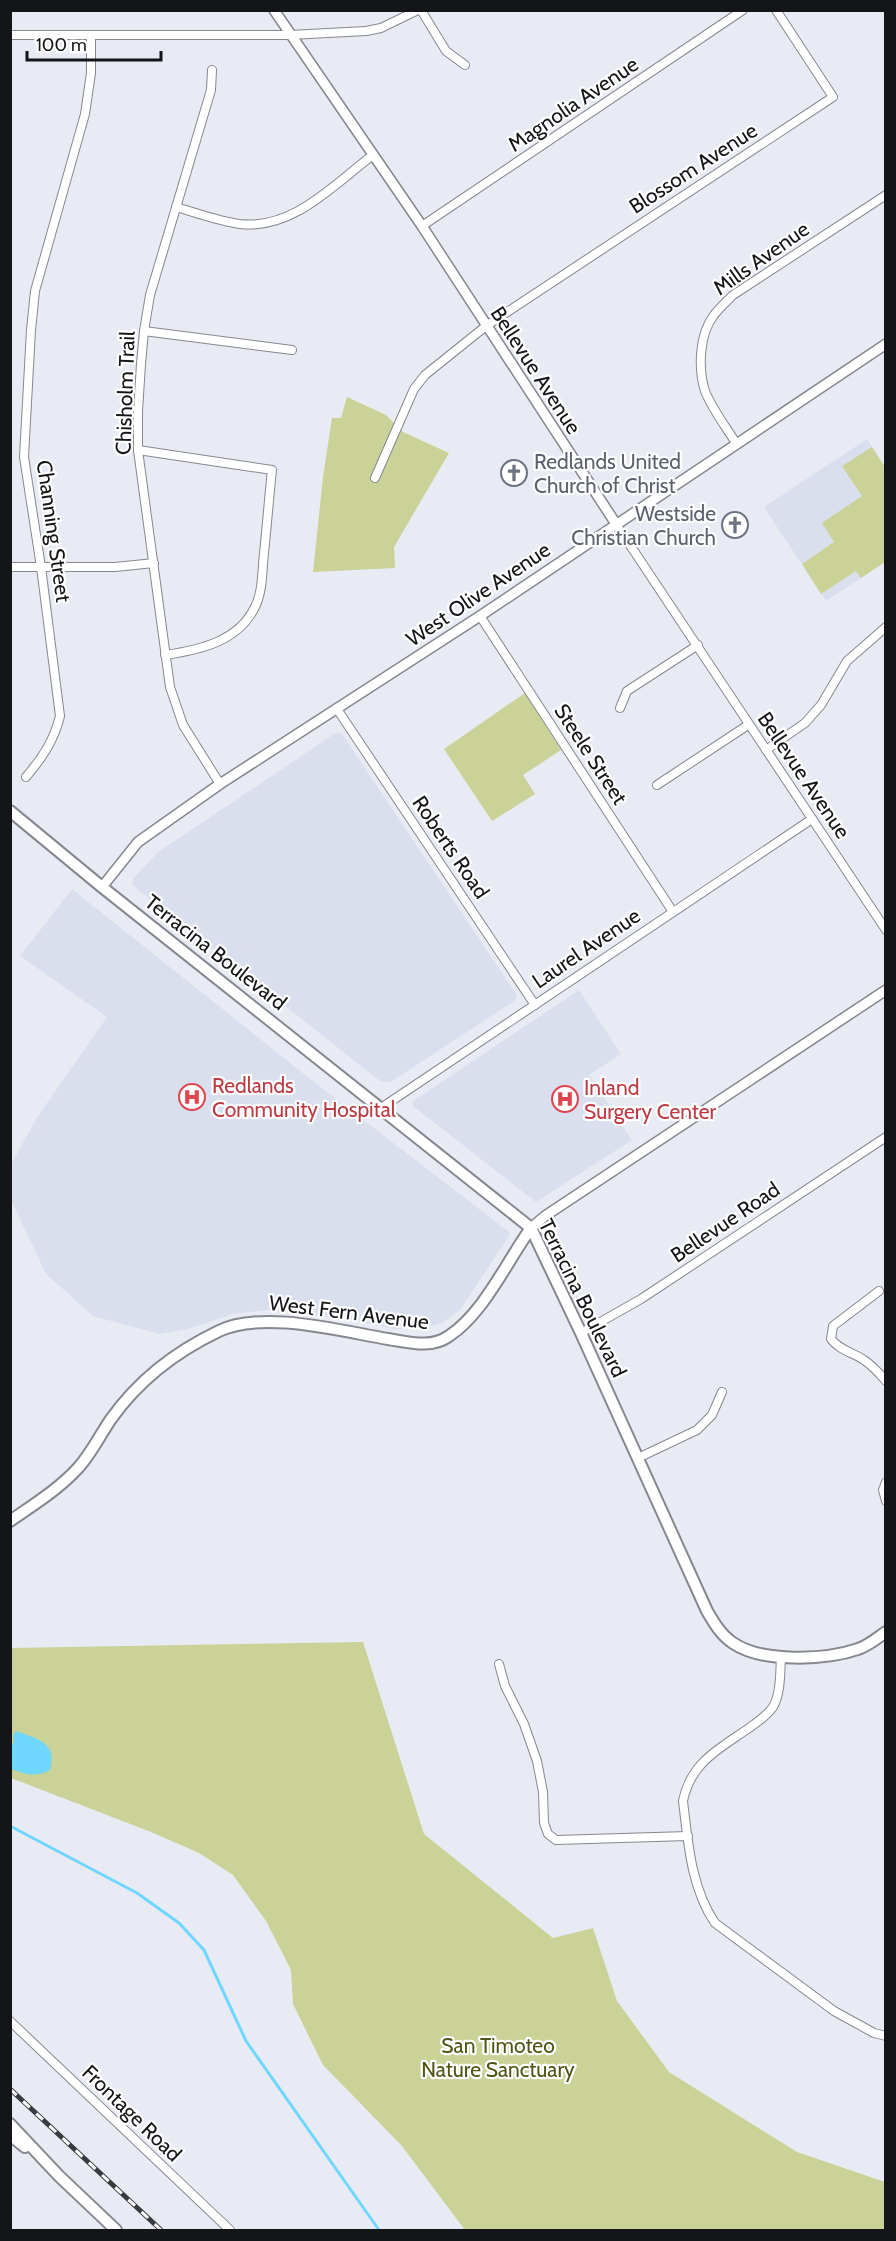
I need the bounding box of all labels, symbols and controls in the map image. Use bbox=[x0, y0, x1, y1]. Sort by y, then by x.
scale bar bbox=[27, 24, 160, 62]
text: 100 m bbox=[36, 34, 87, 56]
street label: Magnolia Avenue bbox=[503, 51, 643, 157]
street label: Blossom Avenue bbox=[624, 117, 762, 219]
street label: Mills Avenue bbox=[708, 216, 814, 300]
street label: Bellevue Avenue bbox=[485, 301, 587, 439]
street label: Chisholm Trail bbox=[110, 331, 140, 455]
place label: Redlands United Church of Christ bbox=[534, 449, 681, 498]
street label: Channing Street bbox=[32, 458, 76, 604]
church icon: Redlands United Church of Christ bbox=[499, 458, 529, 488]
place label: Westside Christian Church bbox=[571, 501, 716, 550]
church icon: Westside Christian Church bbox=[720, 510, 750, 540]
street label: West Olive Avenue bbox=[401, 537, 555, 651]
street label: Steele Street bbox=[549, 699, 633, 809]
street label: Bellevue Avenue bbox=[752, 707, 856, 843]
street label: Roberts Road bbox=[407, 791, 495, 903]
street label: Terracina Boulevard bbox=[140, 889, 292, 1015]
street label: Laurel Avenue bbox=[527, 903, 645, 993]
place label: Redlands Community Hospital bbox=[212, 1073, 396, 1122]
place label: Inland Surgery Center bbox=[584, 1075, 717, 1124]
hospital icon: Redlands Community Hospital bbox=[177, 1082, 207, 1112]
hospital icon: Inland Surgery Center bbox=[550, 1084, 580, 1114]
street label: Bellevue Road bbox=[666, 1176, 784, 1268]
street label: Terracina Boulevard bbox=[534, 1215, 632, 1381]
street label: West Fern Avenue bbox=[268, 1290, 431, 1334]
park label: San Timoteo Nature Sanctuary bbox=[421, 2033, 575, 2082]
street label: Frontage Road bbox=[77, 2059, 187, 2167]

